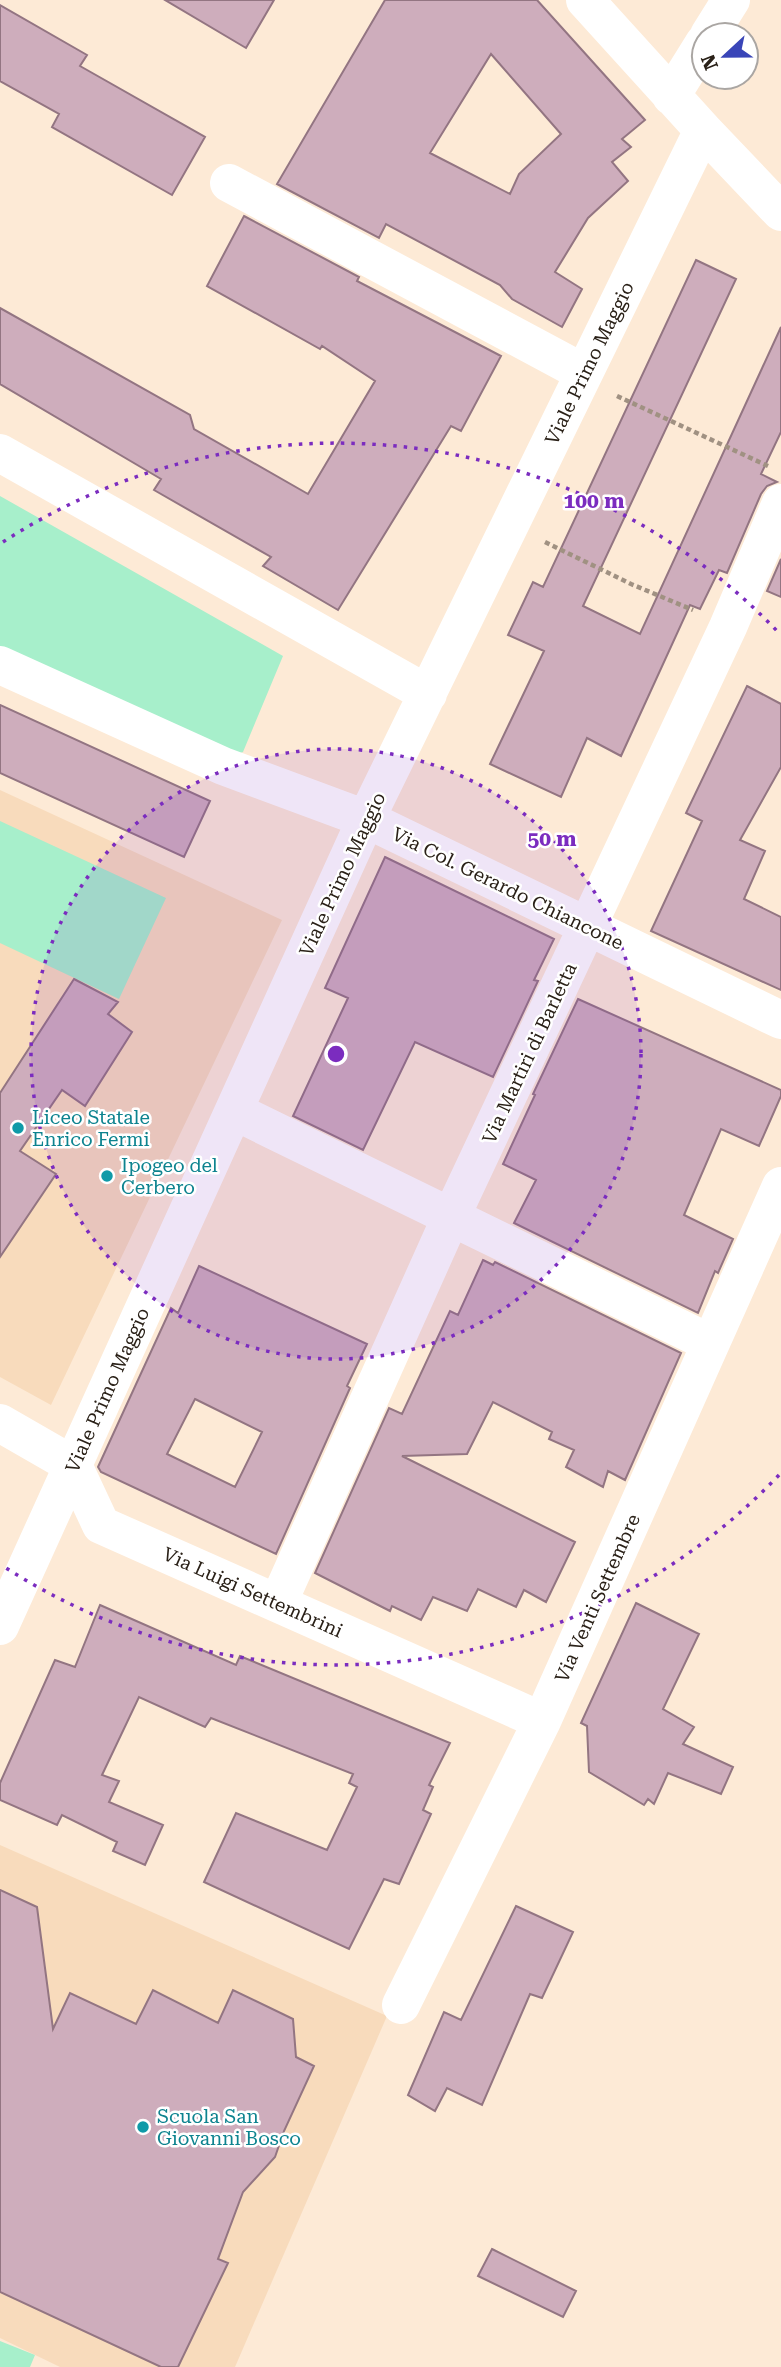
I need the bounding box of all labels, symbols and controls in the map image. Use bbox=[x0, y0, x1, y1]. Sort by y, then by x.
north arrow bbox=[690, 21, 760, 91]
text: N bbox=[696, 51, 723, 73]
street label: Viale Primo Maggio bbox=[540, 278, 639, 448]
text: 100 m bbox=[564, 489, 624, 513]
street label: Viale Primo Maggio bbox=[294, 788, 391, 960]
street label: Via Col. Gerardo Chiancone bbox=[388, 822, 627, 955]
text: 50 m bbox=[527, 827, 577, 851]
street label: Via Martiri di Barletta bbox=[477, 958, 582, 1147]
centre of rings bbox=[324, 1042, 348, 1066]
place label: Liceo Statale Enrico Fermi bbox=[32, 1106, 150, 1151]
marker: Liceo Statale Enrico Fermi bbox=[10, 1120, 26, 1136]
place label: Ipogeo del Cerbero bbox=[121, 1154, 218, 1199]
marker: Ipogeo del Cerbero bbox=[99, 1168, 115, 1184]
street label: Viale Primo Maggio bbox=[61, 1304, 154, 1476]
street label: Via Venti Settembre bbox=[550, 1510, 645, 1686]
street label: Via Luigi Settembrini bbox=[159, 1542, 346, 1643]
place label: Scuola San Giovanni Bosco bbox=[157, 2105, 301, 2150]
marker: Scuola San Giovanni Bosco bbox=[135, 2119, 151, 2135]

